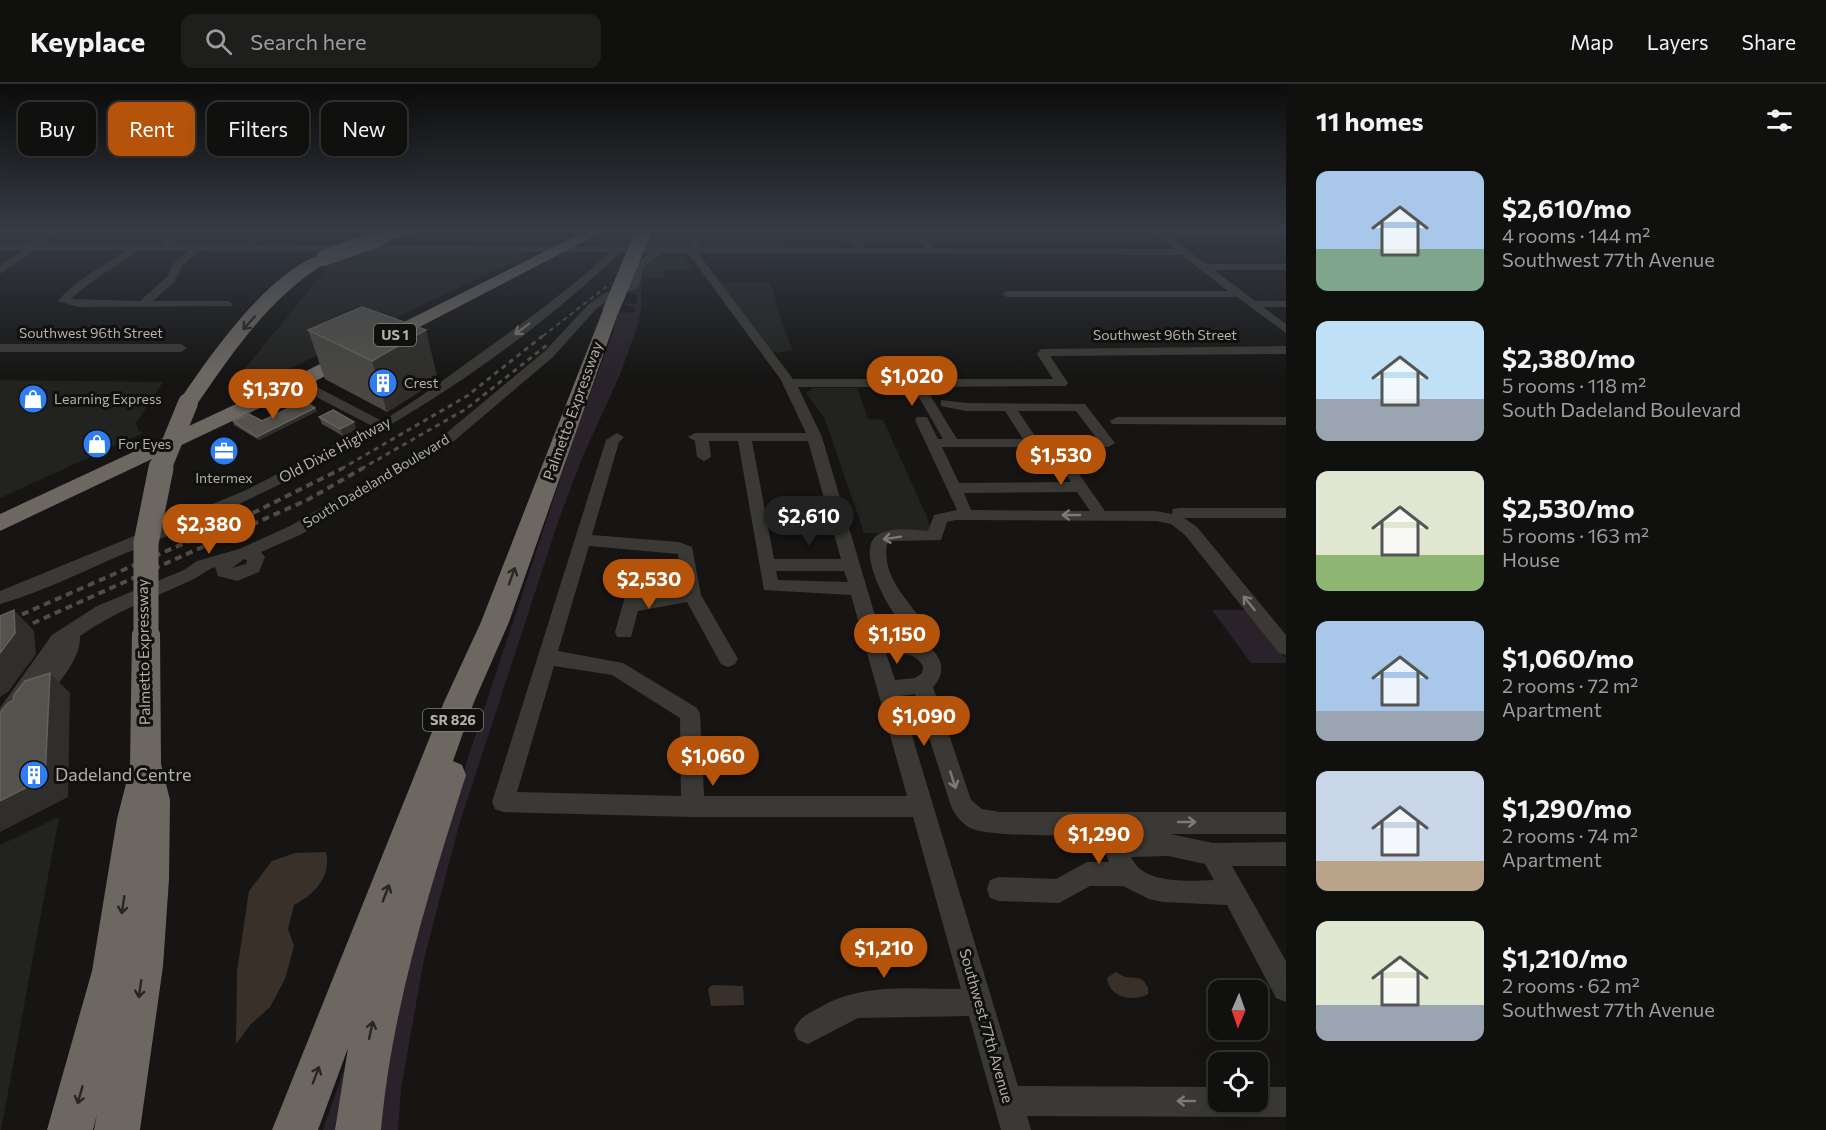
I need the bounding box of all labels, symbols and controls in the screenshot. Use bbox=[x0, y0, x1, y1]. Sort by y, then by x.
search box bbox=[181, 14, 601, 68]
text: Keyplace bbox=[30, 24, 145, 58]
icon: search bbox=[202, 25, 235, 58]
text: Search here bbox=[250, 28, 367, 55]
text: Map bbox=[1570, 29, 1614, 54]
text: Layers bbox=[1647, 29, 1709, 54]
text: Share bbox=[1742, 29, 1796, 54]
chip: Buy bbox=[18, 102, 96, 156]
chip: Rent bbox=[108, 102, 195, 156]
chip: Filters bbox=[207, 102, 309, 156]
chip: New bbox=[321, 102, 407, 156]
icon: filters bbox=[1763, 104, 1796, 137]
text: 11 homes bbox=[1316, 105, 1424, 136]
text: $2,610/mo bbox=[1502, 192, 1632, 223]
icon: home bbox=[1364, 195, 1436, 267]
text: 4 rooms · 144 m² bbox=[1502, 223, 1650, 247]
text: Southwest 77th Avenue bbox=[1502, 247, 1715, 271]
one-way arrow bbox=[242, 315, 256, 330]
one-way arrow bbox=[515, 323, 531, 335]
street label: Southwest 96th Street bbox=[19, 324, 163, 341]
road number: US 1 bbox=[374, 324, 416, 346]
street label: Southwest 96th Street bbox=[1093, 326, 1237, 343]
street label: Palmetto Expressway bbox=[539, 339, 606, 482]
text: $2,380/mo bbox=[1502, 342, 1635, 373]
icon: home bbox=[1364, 345, 1436, 417]
pin: $1,020 bbox=[863, 356, 961, 407]
text: $1,020 bbox=[881, 363, 943, 387]
building icon: Crest bbox=[367, 367, 399, 399]
pin: $1,370 bbox=[224, 369, 322, 420]
text: 5 rooms · 118 m² bbox=[1502, 373, 1646, 397]
place label: Crest bbox=[404, 374, 439, 391]
text: $1,370 bbox=[242, 376, 304, 400]
shop icon: Learning Express bbox=[17, 383, 49, 415]
place label: Learning Express bbox=[54, 390, 162, 407]
text: South Dadeland Boulevard bbox=[1502, 397, 1741, 421]
street label: Old Dixie Highway bbox=[276, 412, 394, 486]
shop icon: For Eyes bbox=[81, 428, 113, 460]
street label: South Dadeland Boulevard bbox=[300, 430, 452, 531]
place label: For Eyes bbox=[118, 435, 171, 452]
office icon: Intermex bbox=[208, 435, 240, 467]
pin: $1,530 bbox=[1012, 435, 1110, 486]
text: $1,530 bbox=[1030, 442, 1092, 466]
place label: Intermex bbox=[195, 469, 253, 486]
text: $2,530/mo bbox=[1502, 492, 1634, 523]
icon: home bbox=[1364, 495, 1436, 567]
pin: $2,610 bbox=[760, 496, 858, 547]
text: $2,610 bbox=[778, 503, 840, 527]
pin: $2,380 bbox=[160, 504, 258, 555]
one-way arrow bbox=[1062, 509, 1082, 521]
text: $2,380 bbox=[176, 511, 242, 535]
text: 5 rooms · 163 m² bbox=[1502, 523, 1649, 547]
one-way arrow bbox=[882, 532, 902, 543]
text: House bbox=[1502, 547, 1560, 571]
pin: $2,530 bbox=[600, 559, 698, 610]
text: $2,530 bbox=[617, 566, 681, 590]
one-way arrow bbox=[508, 567, 519, 585]
street label: Palmetto Expressway bbox=[133, 579, 153, 725]
one-way arrow bbox=[1243, 595, 1256, 611]
pin: $1,150 bbox=[848, 614, 946, 665]
text: $1,150 bbox=[868, 621, 926, 645]
text: $1,060/mo bbox=[1502, 642, 1634, 673]
icon: home bbox=[1364, 645, 1436, 717]
text: 2 rooms · 72 m² bbox=[1502, 673, 1638, 697]
pin: $1,090 bbox=[875, 696, 973, 747]
text: Apartment bbox=[1502, 697, 1602, 721]
text: $1,090 bbox=[892, 703, 956, 727]
road number: SR 826 bbox=[423, 709, 483, 731]
pin: $1,060 bbox=[664, 736, 762, 787]
text: $1,060 bbox=[681, 743, 745, 767]
building icon: Dadeland Centre bbox=[18, 759, 50, 791]
place label: Dadeland Centre bbox=[55, 763, 192, 785]
one-way arrow bbox=[949, 770, 960, 789]
text: $1,290/mo bbox=[1502, 792, 1632, 823]
icon: home bbox=[1364, 795, 1436, 867]
pin: $1,290 bbox=[1050, 814, 1148, 865]
one-way arrow bbox=[1176, 816, 1196, 828]
text: $1,290 bbox=[1068, 821, 1130, 845]
text: 2 rooms · 74 m² bbox=[1502, 823, 1638, 847]
text: Apartment bbox=[1502, 847, 1602, 871]
one-way arrow bbox=[381, 884, 392, 903]
one-way arrow bbox=[117, 894, 128, 914]
pin: $1,210 bbox=[835, 928, 933, 979]
text: $1,210 bbox=[854, 935, 914, 959]
text: $1,210/mo bbox=[1502, 942, 1628, 973]
icon: home bbox=[1364, 945, 1436, 1017]
street label: Southwest 77th Avenue bbox=[956, 947, 1018, 1105]
text: 2 rooms · 62 m² bbox=[1502, 973, 1640, 997]
one-way arrow bbox=[135, 979, 146, 998]
north arrow bbox=[1208, 980, 1268, 1040]
map controls bbox=[1208, 980, 1268, 1112]
text: Southwest 77th Avenue bbox=[1502, 997, 1715, 1021]
one-way arrow bbox=[366, 1021, 378, 1040]
button: locate bbox=[1208, 1052, 1268, 1112]
one-way arrow bbox=[311, 1066, 322, 1085]
one-way arrow bbox=[74, 1085, 85, 1104]
one-way arrow bbox=[1176, 1095, 1196, 1107]

